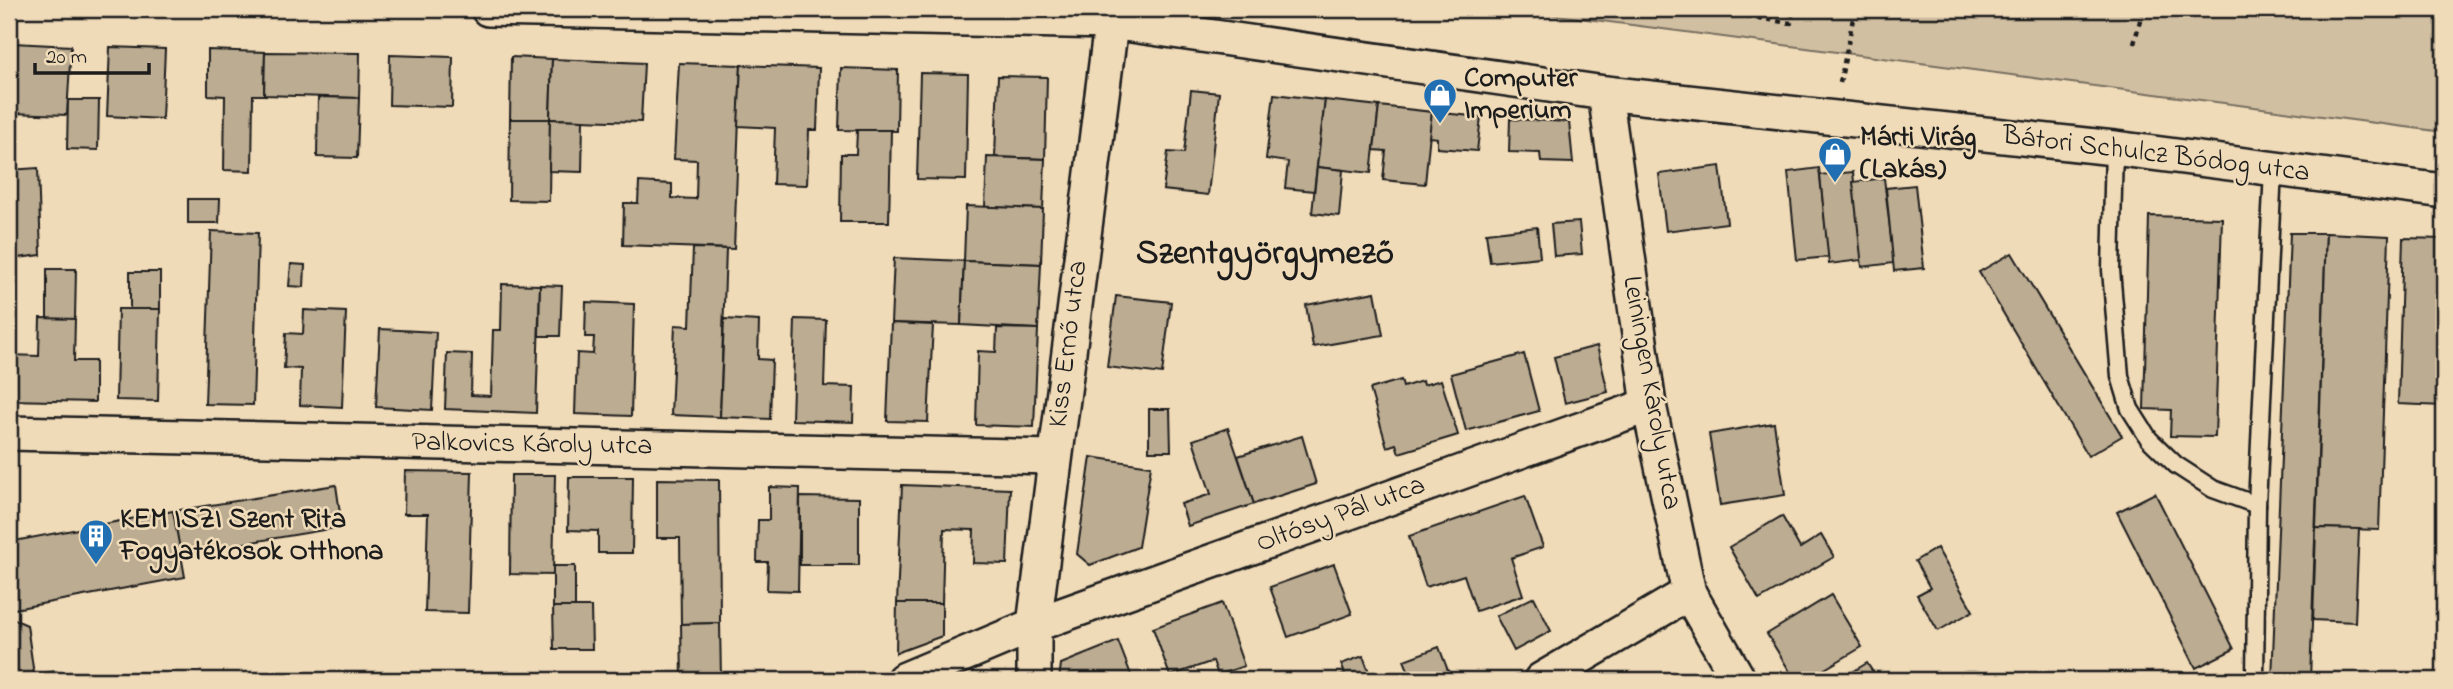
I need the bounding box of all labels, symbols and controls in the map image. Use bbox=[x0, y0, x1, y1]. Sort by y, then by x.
scale bar bbox=[35, 32, 149, 76]
text: 20 m bbox=[46, 43, 87, 73]
place label: Computer Imperium bbox=[1464, 59, 1579, 132]
shop icon: Computer Imperium bbox=[1421, 76, 1459, 125]
street label: Bátori Schulcz Bódog utca bbox=[1999, 116, 2312, 194]
place label: Márti Virág (Lakás) bbox=[1860, 118, 1976, 191]
shop icon: Márti Virág (Lakás) bbox=[1816, 135, 1854, 184]
district label: Szentgyörgymező bbox=[1136, 229, 1394, 281]
street label: Kiss Ernő utca bbox=[1038, 258, 1100, 430]
street label: Leiningen Károly utca bbox=[1610, 273, 1692, 513]
street label: Palkovics Károly utca bbox=[411, 422, 653, 468]
street label: Oltósy Pál utca bbox=[1251, 465, 1431, 565]
place label: KEM ISZI Szent Rita Fogyatékosok Otthona bbox=[118, 500, 383, 574]
building icon: KEM ISZI Szent Rita Fogyatékosok Otthona bbox=[77, 517, 115, 566]

